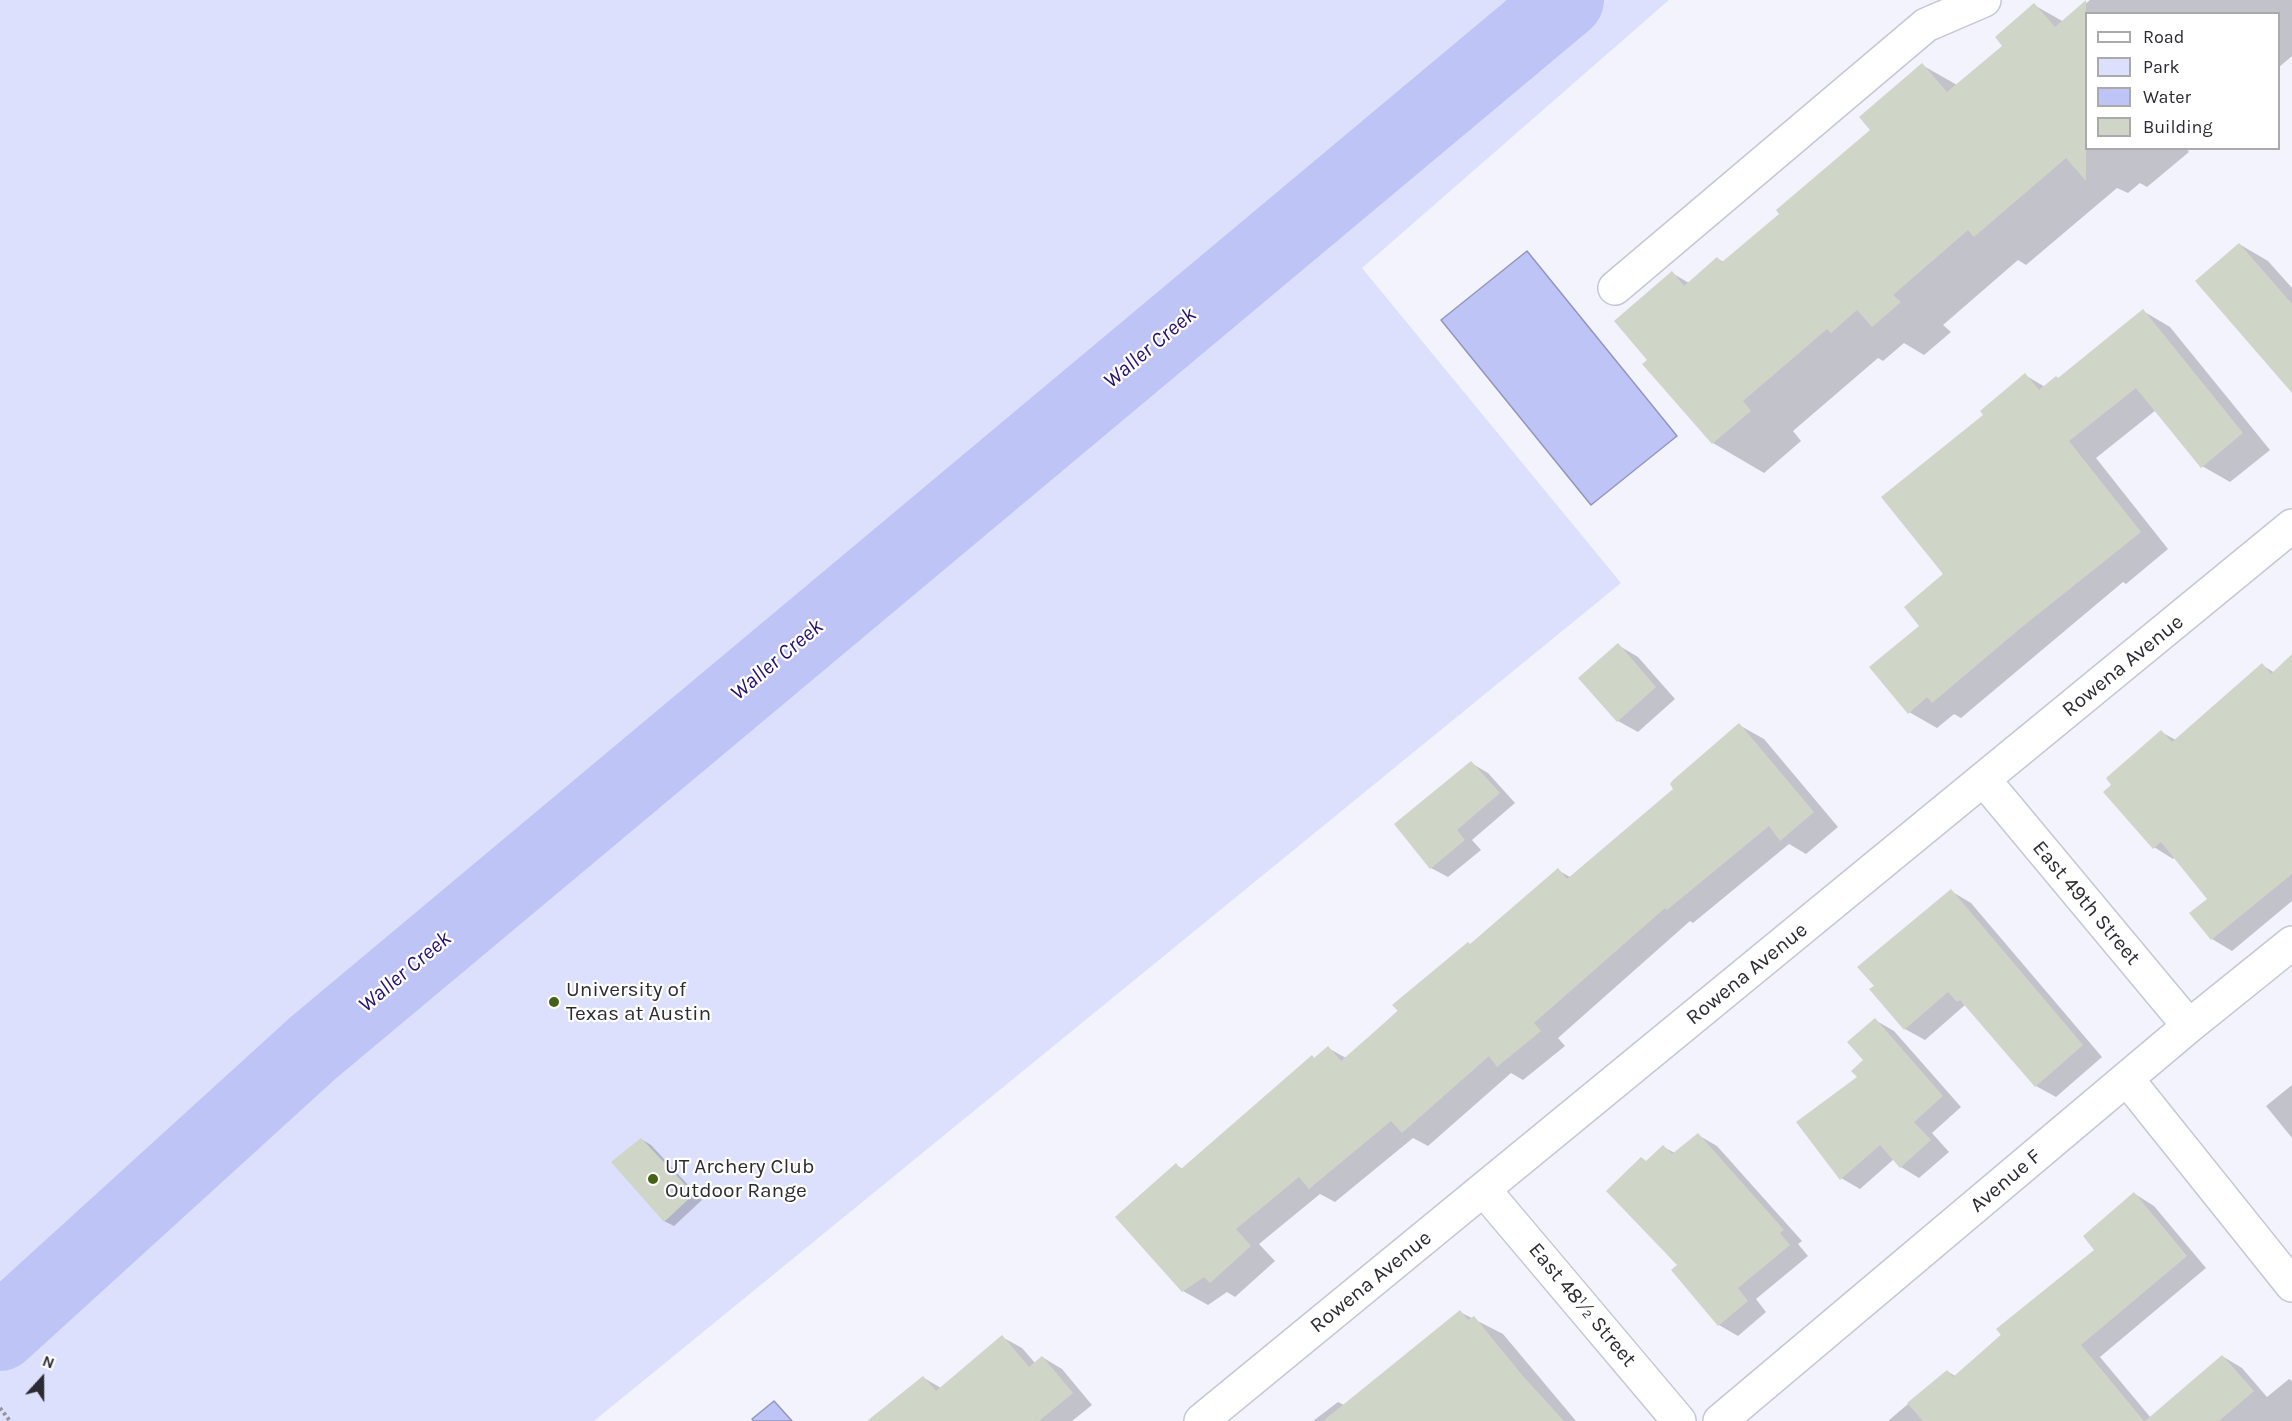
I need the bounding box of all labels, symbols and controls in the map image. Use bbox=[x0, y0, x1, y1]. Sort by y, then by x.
legend bbox=[2085, 12, 2280, 150]
text: Road bbox=[2143, 26, 2184, 48]
text: Park bbox=[2143, 56, 2180, 78]
text: Water bbox=[2143, 86, 2191, 108]
text: Building bbox=[2143, 116, 2213, 138]
water label: Waller Creek bbox=[1098, 302, 1202, 394]
street label: Rowena Avenue bbox=[2057, 609, 2189, 723]
water label: Waller Creek bbox=[725, 614, 829, 706]
street label: East 49th Street bbox=[2027, 836, 2145, 970]
street label: Rowena Avenue bbox=[1681, 917, 1813, 1031]
water label: Waller Creek bbox=[353, 926, 457, 1018]
place label: University of Texas at Austin bbox=[566, 977, 711, 1027]
marker: University of Texas at Austin bbox=[547, 995, 561, 1009]
street label: Avenue F bbox=[1965, 1144, 2047, 1218]
place label: UT Archery Club Outdoor Range bbox=[665, 1154, 814, 1204]
marker: UT Archery Club Outdoor Range bbox=[646, 1172, 660, 1186]
street label: Rowena Avenue bbox=[1305, 1225, 1437, 1339]
street label: East 48½ Street bbox=[1523, 1238, 1641, 1372]
north arrow bbox=[12, 1349, 72, 1409]
text: N bbox=[40, 1351, 57, 1373]

